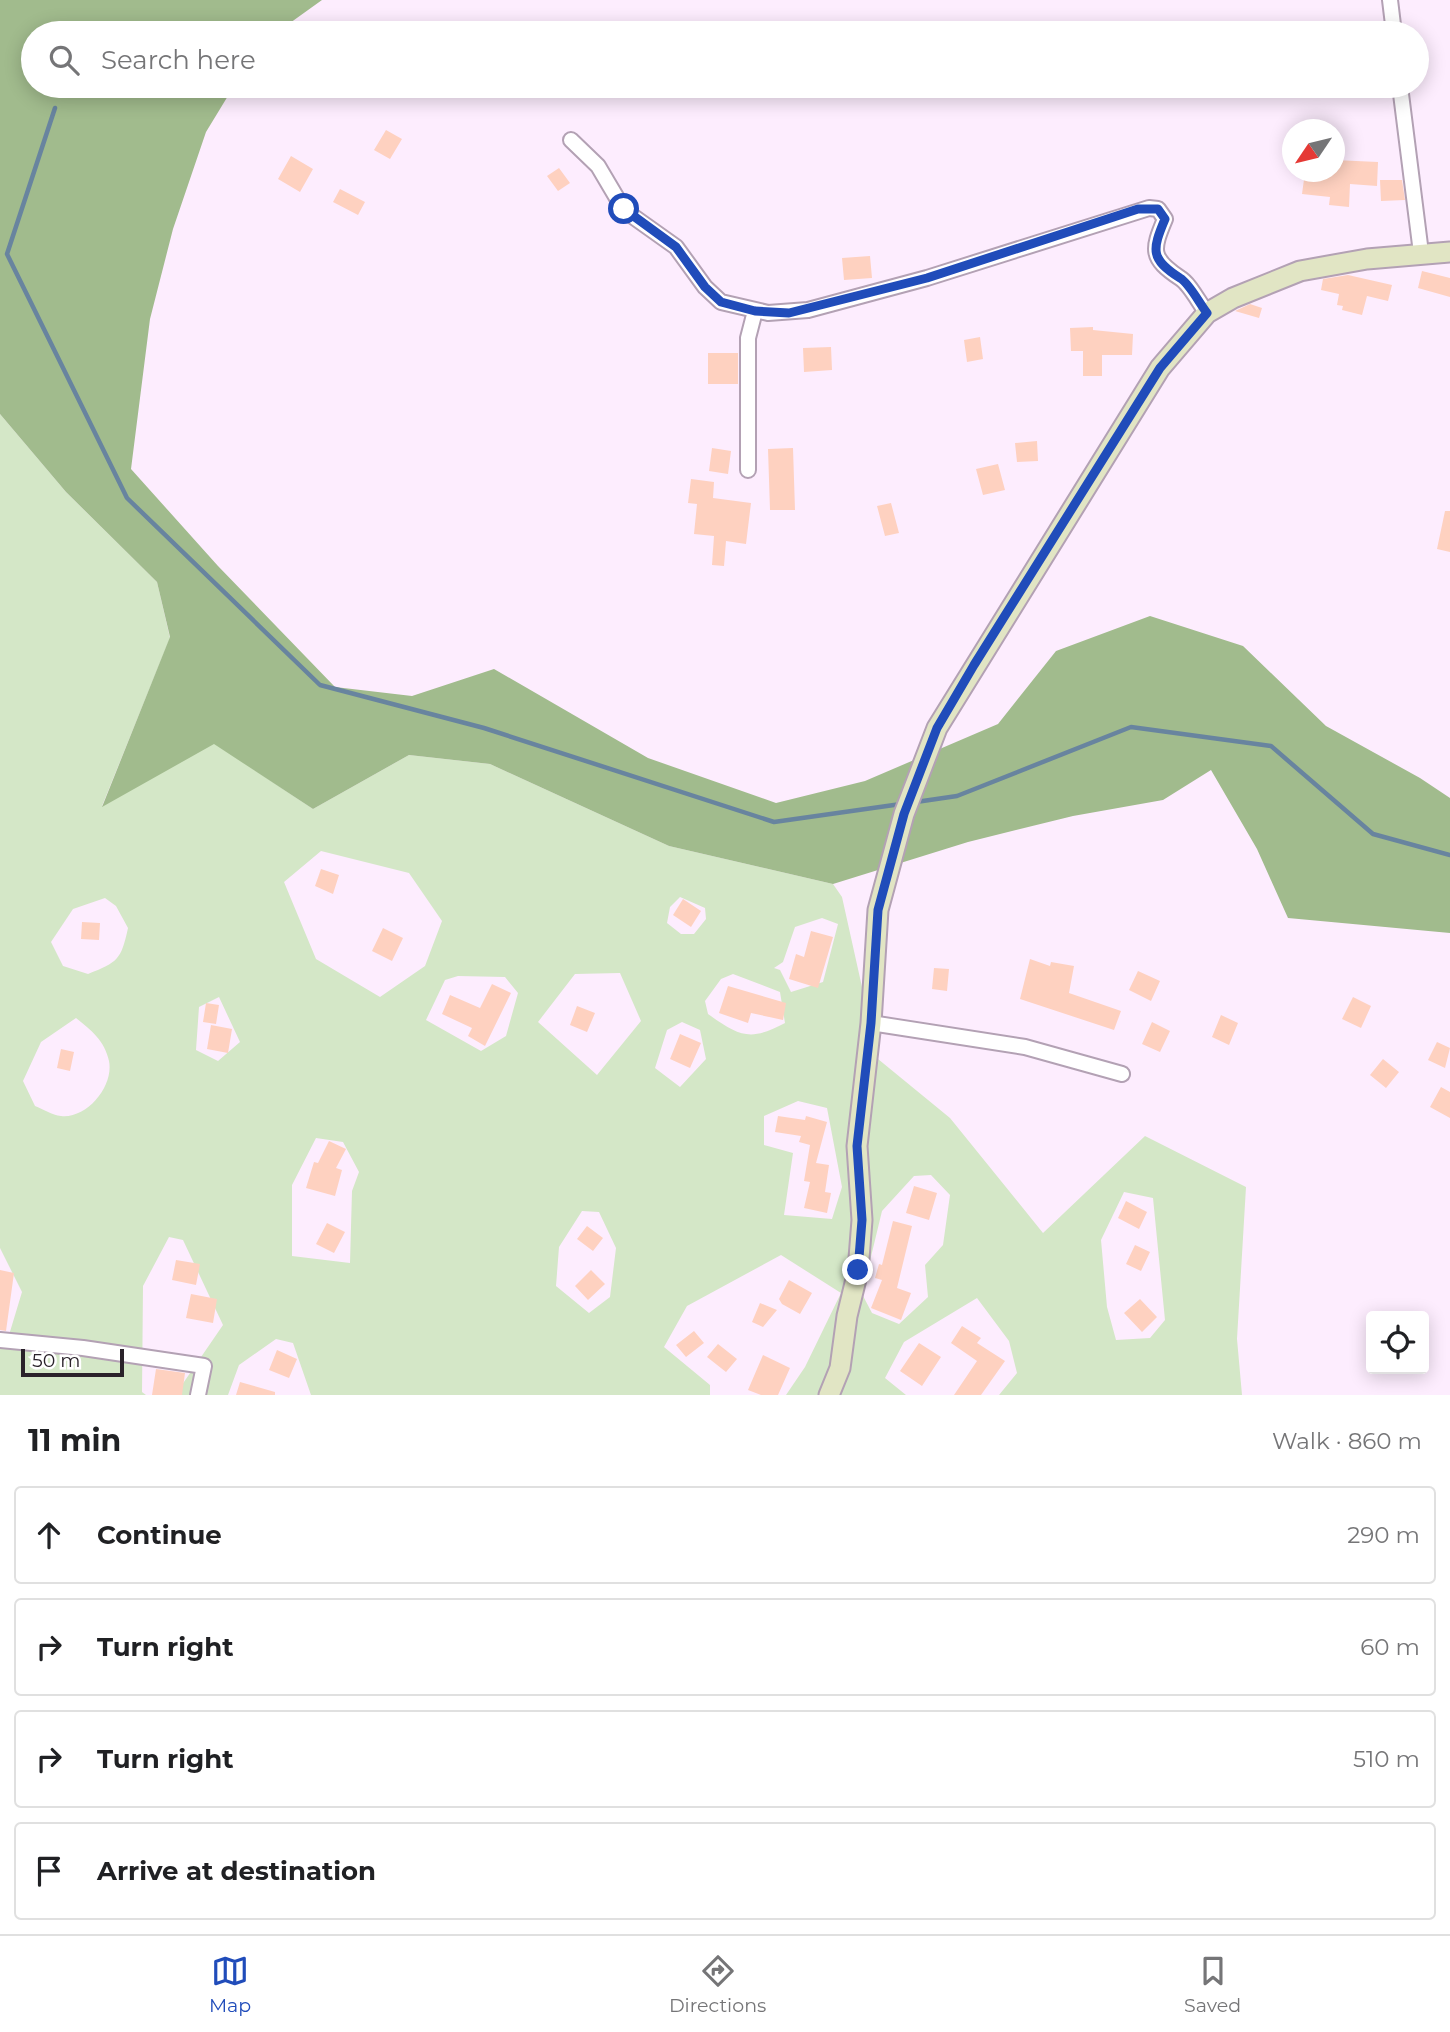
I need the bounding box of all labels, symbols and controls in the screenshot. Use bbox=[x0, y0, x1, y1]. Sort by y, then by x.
search box bbox=[21, 21, 1429, 98]
icon: search bbox=[45, 41, 83, 79]
text: Search here bbox=[101, 44, 256, 76]
north arrow bbox=[1282, 119, 1345, 182]
route start bbox=[608, 193, 639, 224]
route end bbox=[842, 1254, 873, 1285]
map controls bbox=[1366, 1311, 1429, 1374]
button: locate bbox=[1366, 1311, 1429, 1374]
scale bar bbox=[21, 1346, 124, 1378]
text: 50 m bbox=[32, 1349, 80, 1372]
text: 11 min bbox=[28, 1422, 121, 1459]
text: Walk · 860 m bbox=[1272, 1427, 1422, 1455]
icon: ahead bbox=[30, 1516, 68, 1554]
text: Continue bbox=[97, 1519, 222, 1551]
text: 290 m bbox=[1347, 1521, 1420, 1549]
icon: right bbox=[30, 1628, 68, 1666]
text: Turn right bbox=[97, 1631, 233, 1663]
text: 60 m bbox=[1360, 1633, 1420, 1661]
icon: right bbox=[30, 1740, 68, 1778]
text: Turn right bbox=[97, 1743, 233, 1775]
text: 510 m bbox=[1353, 1745, 1420, 1773]
icon: arrive bbox=[30, 1852, 68, 1890]
text: Arrive at destination bbox=[97, 1855, 376, 1887]
tab: Map bbox=[209, 1952, 251, 2017]
tab: Directions bbox=[669, 1952, 766, 2017]
tab: Saved bbox=[1184, 1952, 1241, 2017]

